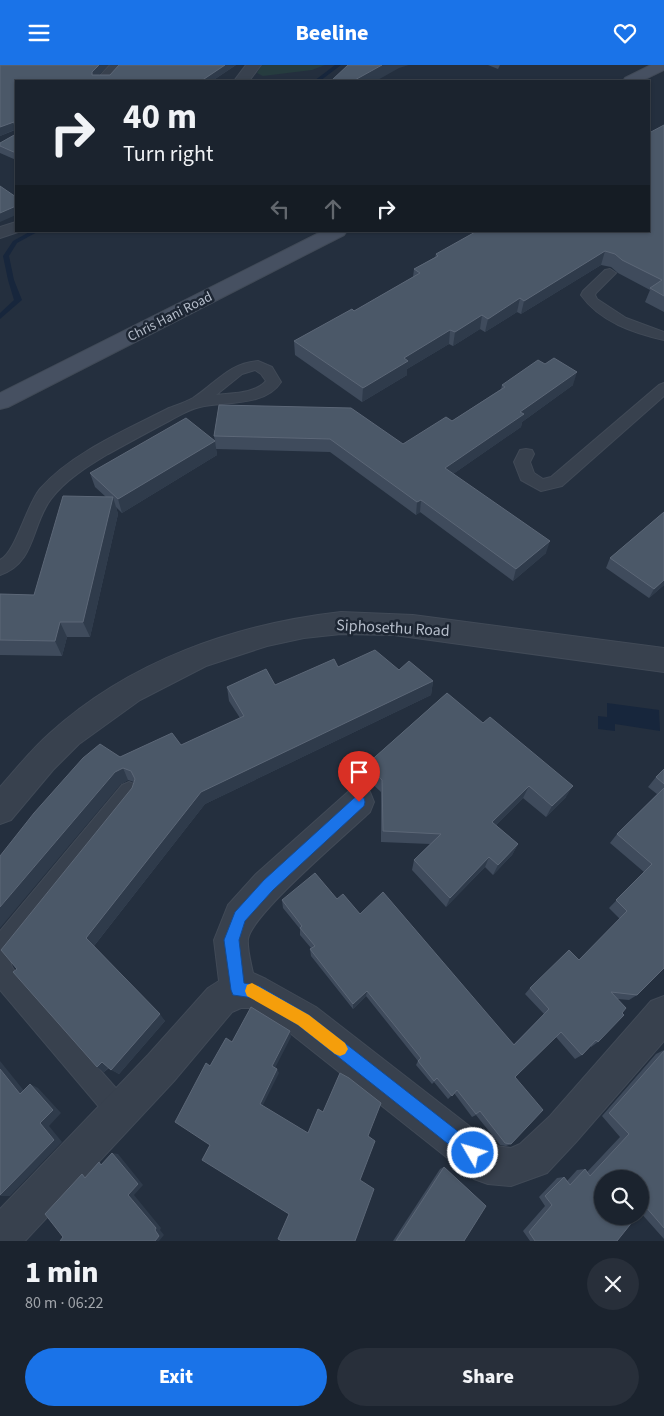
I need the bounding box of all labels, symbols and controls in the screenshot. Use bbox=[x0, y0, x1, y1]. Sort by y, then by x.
text: Beeline bbox=[295, 17, 369, 49]
icon: menu bbox=[25, 19, 53, 47]
icon: heart bbox=[611, 19, 639, 47]
text: 40 m bbox=[123, 92, 197, 142]
icon: right bbox=[40, 100, 105, 165]
text: Turn right bbox=[123, 138, 213, 170]
icon: left bbox=[266, 195, 294, 223]
icon: ahead bbox=[319, 195, 347, 223]
icon: right bbox=[372, 195, 400, 223]
street label: Chris Hani Road bbox=[124, 287, 216, 347]
street label: Siphosethu Road bbox=[336, 614, 450, 642]
pin bbox=[338, 751, 380, 802]
icon: arrive bbox=[345, 758, 373, 786]
position arrow bbox=[446, 1126, 498, 1178]
map controls bbox=[594, 1170, 649, 1225]
button: search bbox=[594, 1170, 649, 1225]
text: 1 min bbox=[25, 1251, 99, 1294]
button: close bbox=[587, 1258, 639, 1310]
text: 80 m · 06:22 bbox=[25, 1292, 104, 1314]
button: Exit bbox=[25, 1348, 327, 1406]
button: Share bbox=[337, 1348, 639, 1406]

